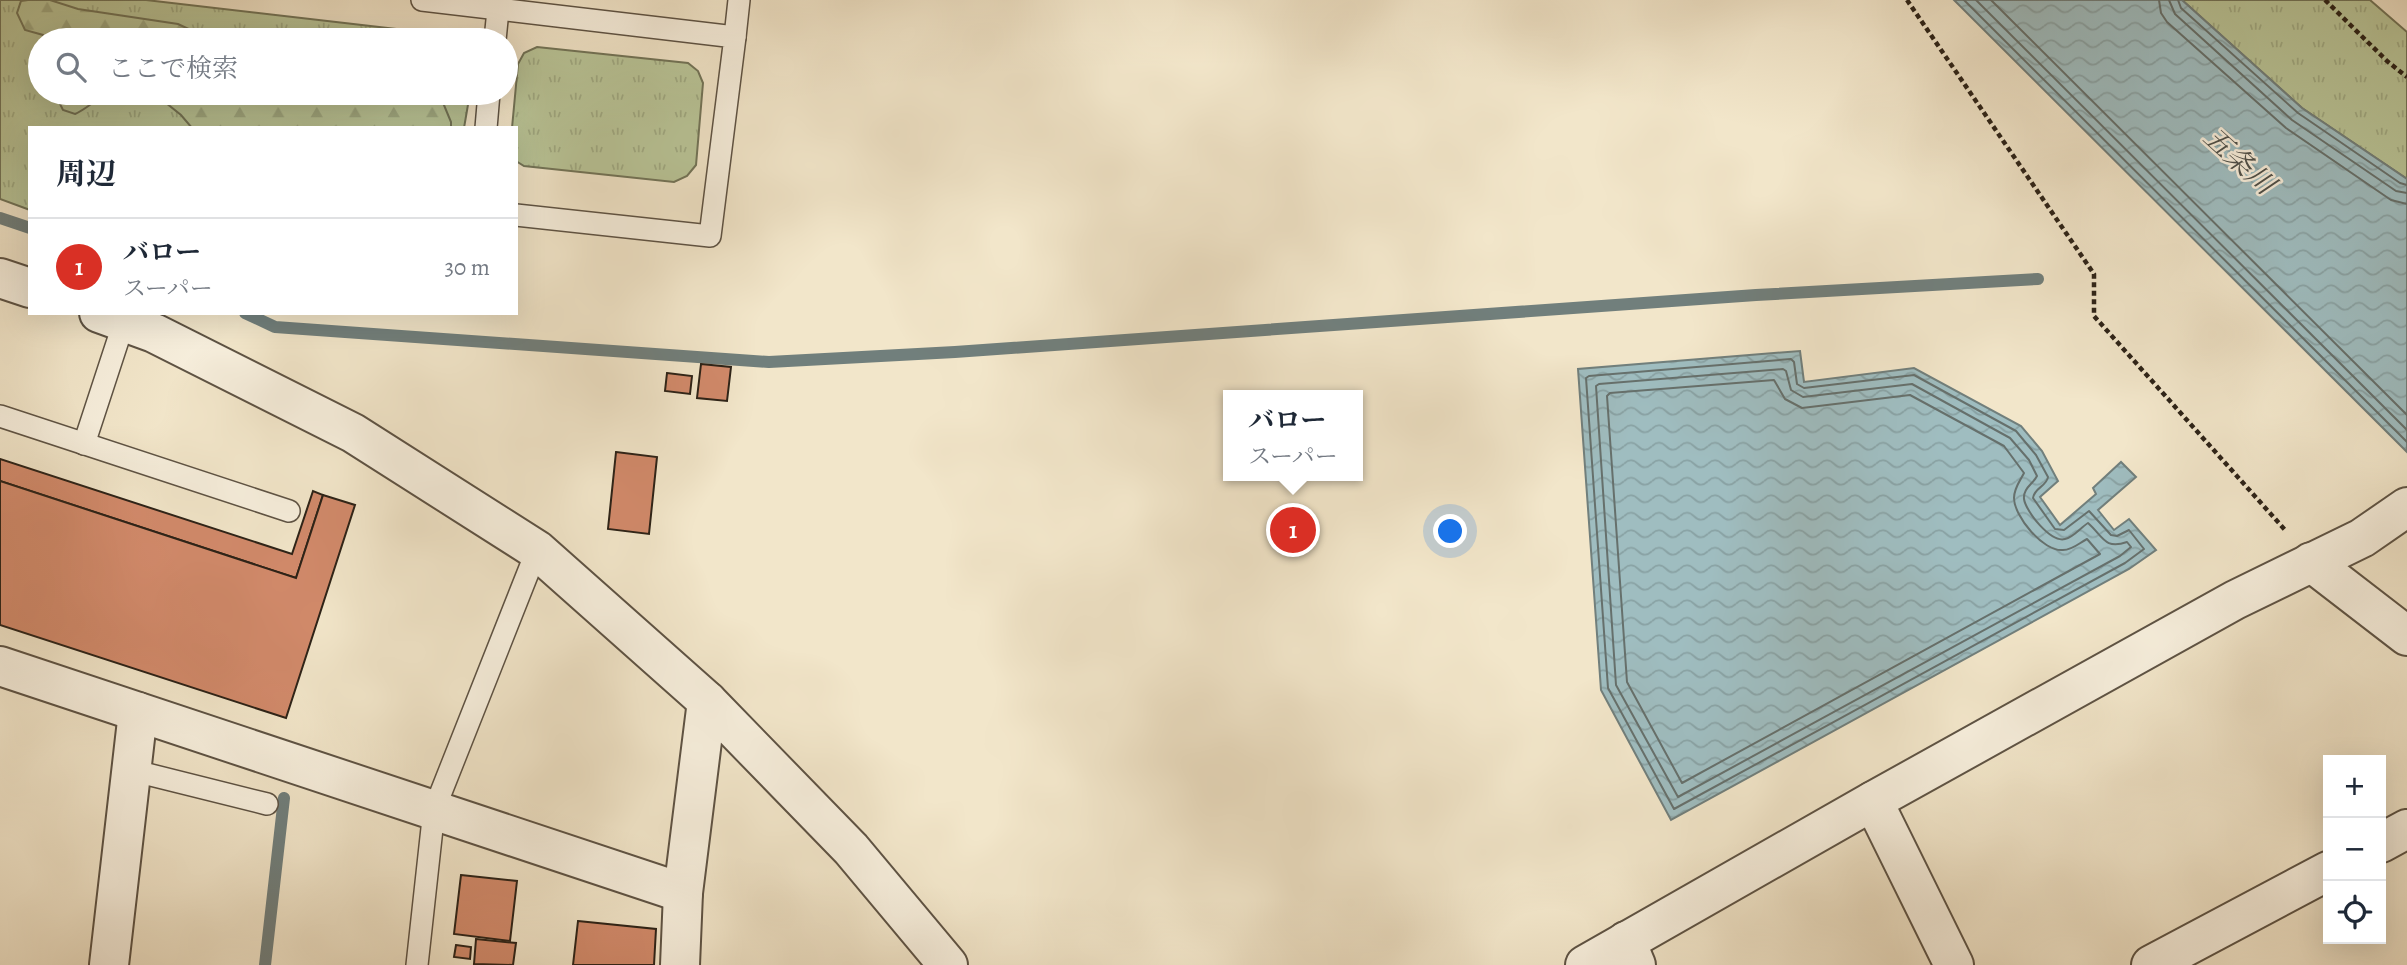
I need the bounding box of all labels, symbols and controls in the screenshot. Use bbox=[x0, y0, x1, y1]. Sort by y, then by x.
search box bbox=[28, 28, 518, 105]
icon: search bbox=[52, 48, 90, 86]
text: ここで検索 bbox=[108, 51, 238, 86]
water label: 五条川 bbox=[2195, 119, 2285, 205]
text: 周辺 bbox=[56, 154, 116, 194]
text: バロー bbox=[123, 235, 201, 270]
text: 1 bbox=[75, 252, 83, 283]
text: 30 m bbox=[444, 252, 490, 283]
text: スーパー bbox=[123, 273, 213, 304]
popup bbox=[1223, 390, 1363, 481]
text: バロー bbox=[1248, 403, 1326, 438]
text: スーパー bbox=[1248, 441, 1338, 472]
pin: 1 bbox=[1270, 504, 1316, 556]
your location bbox=[1433, 514, 1467, 548]
map controls bbox=[2323, 755, 2386, 944]
button: + bbox=[2323, 755, 2386, 818]
button: − bbox=[2323, 818, 2386, 881]
button: locate bbox=[2323, 881, 2386, 944]

